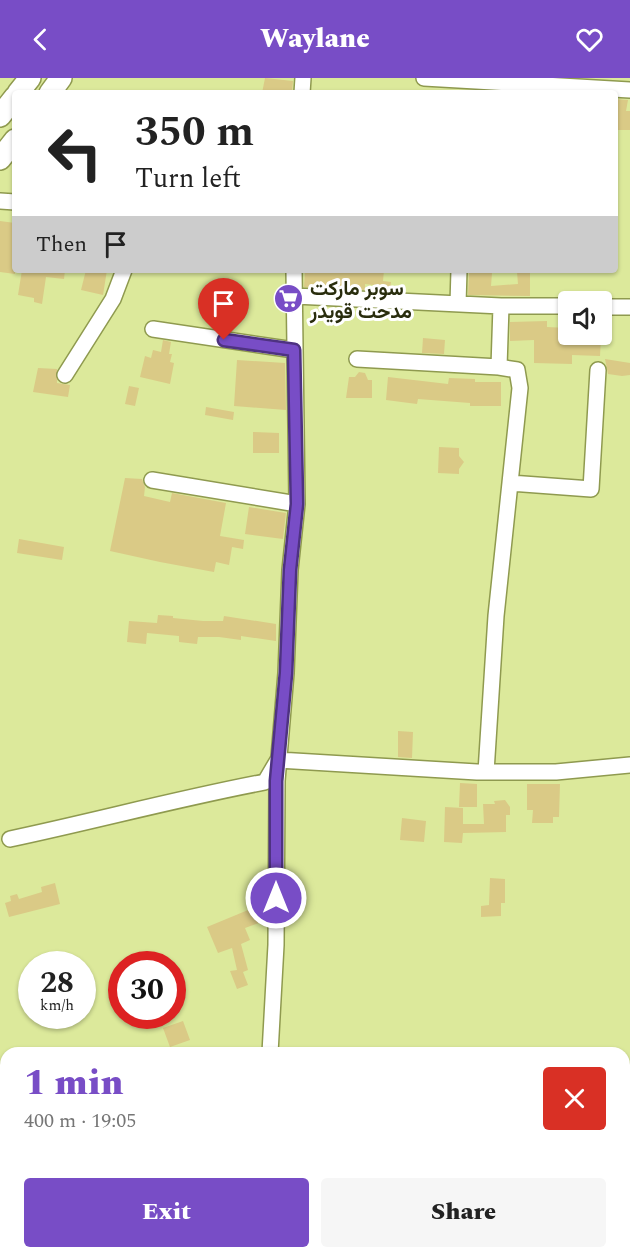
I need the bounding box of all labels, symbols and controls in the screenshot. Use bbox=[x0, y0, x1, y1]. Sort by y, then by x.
text: Waylane bbox=[260, 18, 370, 60]
icon: back bbox=[24, 23, 57, 56]
icon: heart bbox=[573, 23, 606, 56]
text: 350 m bbox=[135, 101, 254, 164]
icon: left bbox=[36, 114, 114, 192]
text: Turn left bbox=[135, 158, 241, 200]
text: Then bbox=[36, 228, 87, 261]
icon: arrive bbox=[99, 228, 132, 261]
place label: سوبر ماركت مدحت قويدر bbox=[309, 274, 412, 327]
pin bbox=[198, 278, 249, 340]
supermarket icon: سوبر ماركت مدحت قويدر bbox=[273, 283, 305, 315]
icon: arrive bbox=[207, 287, 240, 320]
map controls bbox=[558, 291, 612, 345]
button: sound bbox=[558, 291, 612, 345]
position arrow bbox=[244, 866, 308, 930]
speed limit sign: 30 bbox=[108, 951, 186, 1029]
text: 28 bbox=[40, 960, 74, 1006]
text: km/h bbox=[40, 994, 74, 1017]
text: 1 min bbox=[24, 1056, 124, 1111]
button: close bbox=[543, 1067, 606, 1130]
text: 400 m · 19:05 bbox=[24, 1106, 136, 1136]
button: Exit bbox=[24, 1178, 309, 1247]
button: Share bbox=[321, 1178, 606, 1247]

